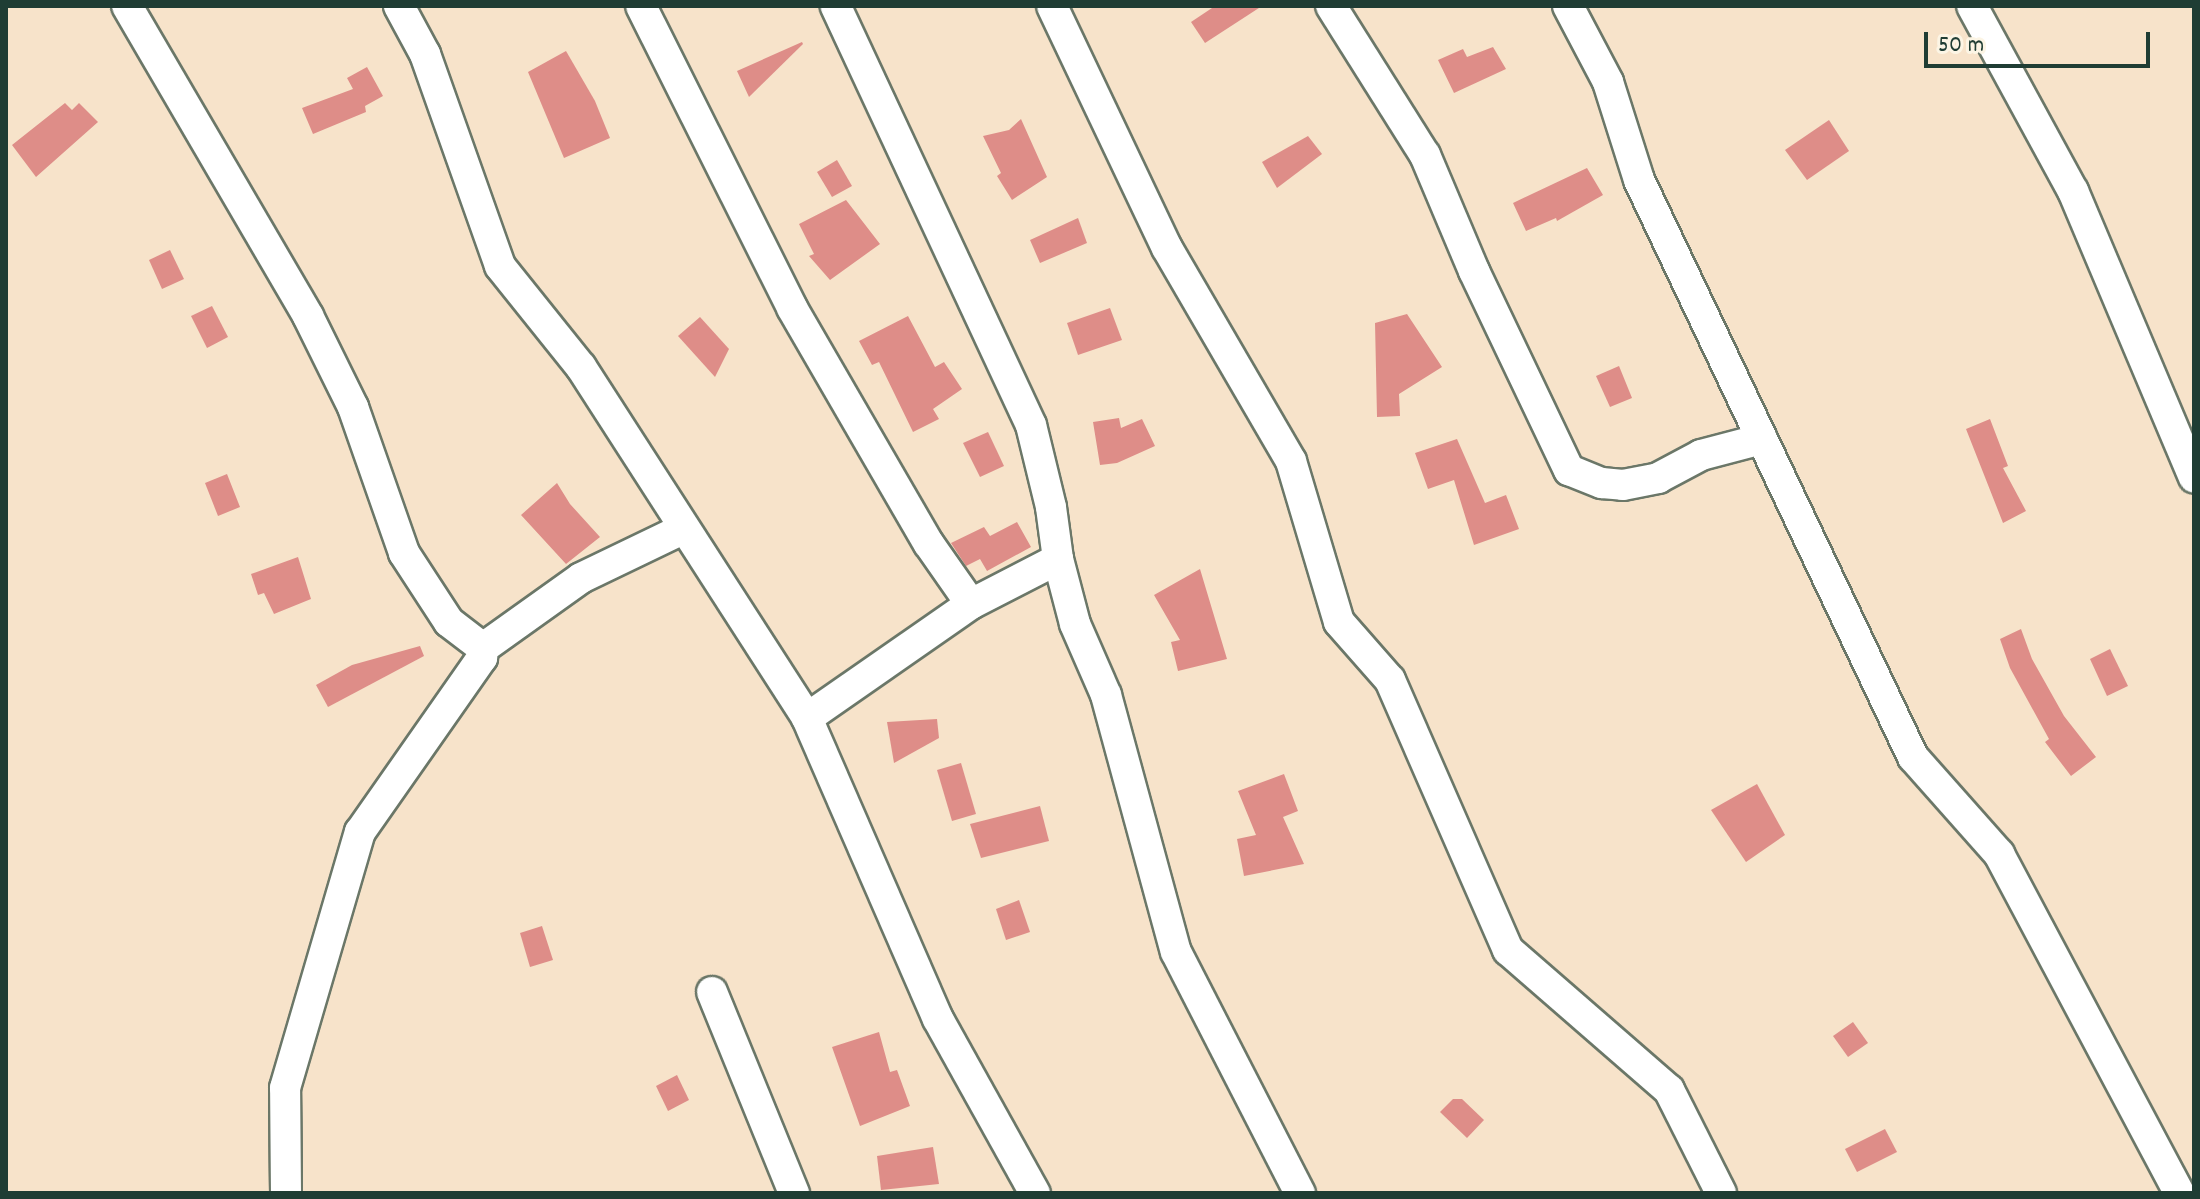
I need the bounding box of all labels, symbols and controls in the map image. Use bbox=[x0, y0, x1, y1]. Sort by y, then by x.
scale bar bbox=[1928, 16, 2154, 66]
text: 50 m bbox=[1938, 29, 1984, 63]

